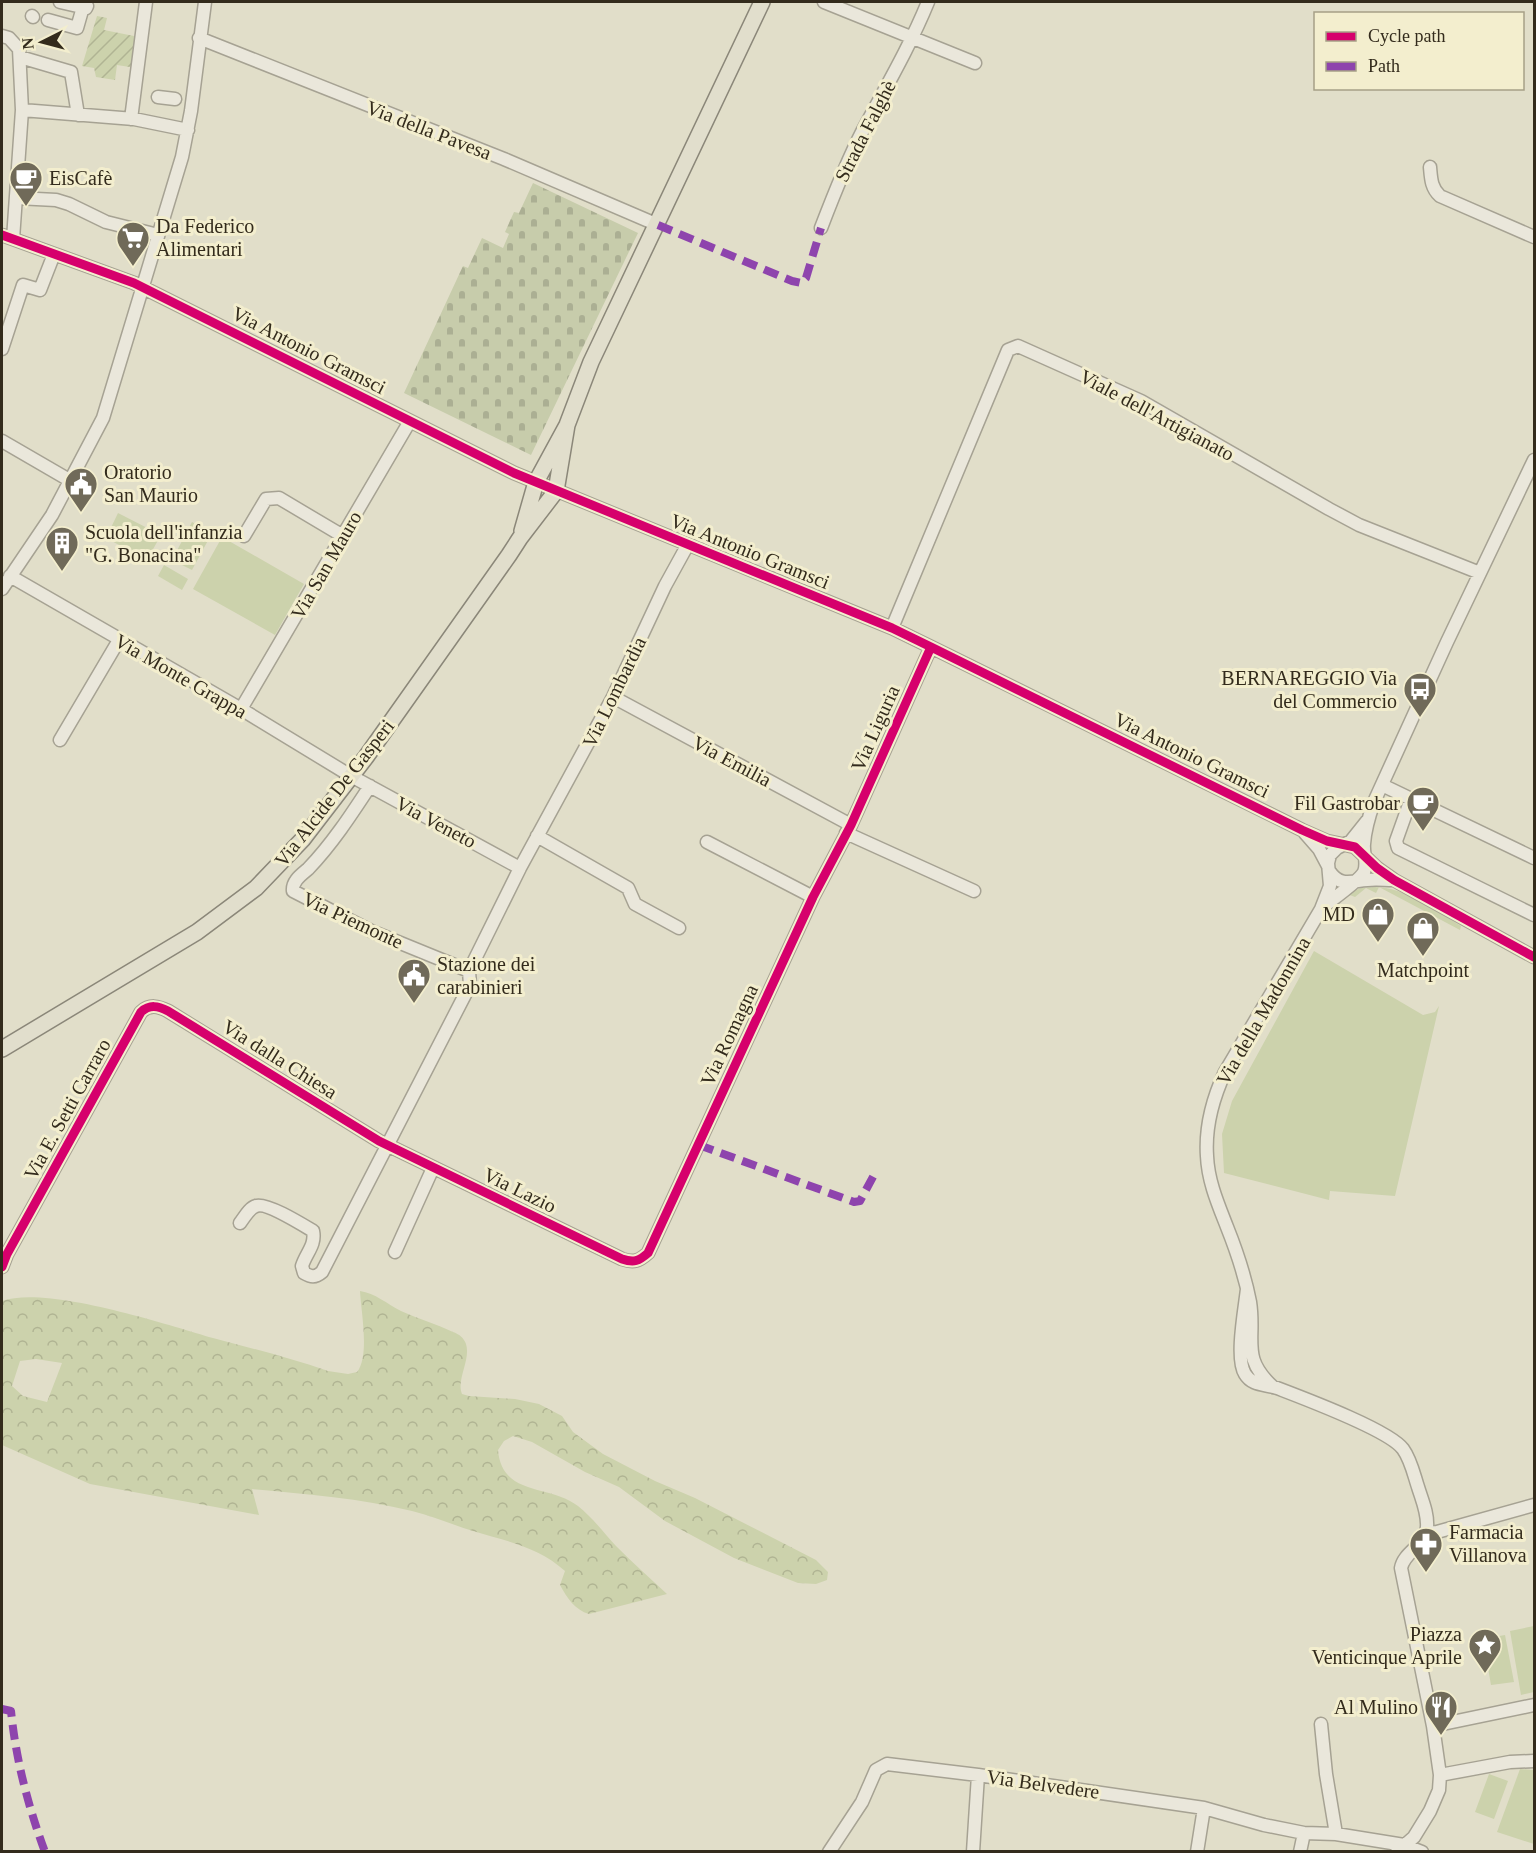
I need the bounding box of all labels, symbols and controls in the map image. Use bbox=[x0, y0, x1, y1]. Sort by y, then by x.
north arrow bbox=[12, 12, 72, 72]
legend bbox=[1314, 12, 1524, 90]
text: Cycle path bbox=[1368, 26, 1445, 46]
text: N bbox=[18, 36, 37, 50]
text: Path bbox=[1368, 56, 1400, 76]
street label: Strada Falghè bbox=[830, 77, 901, 186]
street label: Via della Pavesa bbox=[363, 96, 495, 164]
cafe icon: EisCafè bbox=[8, 160, 44, 207]
place label: EisCafè bbox=[49, 167, 112, 189]
place label: Da Federico Alimentari bbox=[156, 215, 254, 260]
supermarket icon: Da Federico Alimentari bbox=[115, 220, 151, 267]
street label: Via Antonio Gramsci bbox=[228, 302, 390, 399]
street label: Viale dell'Artigianato bbox=[1076, 365, 1238, 466]
place label: Oratorio San Maurio bbox=[104, 461, 198, 506]
public building icon: Oratorio San Maurio bbox=[63, 466, 99, 513]
street label: Via San Mauro bbox=[286, 507, 366, 623]
street label: Via Antonio Gramsci bbox=[667, 509, 833, 593]
place label: Scuola dell'infanzia "G. Bonacina" bbox=[85, 521, 243, 566]
building icon: Scuola dell'infanzia "G. Bonacina" bbox=[44, 525, 80, 572]
street label: Via Monte Grappa bbox=[111, 629, 251, 724]
street label: Via Lombardia bbox=[578, 633, 650, 751]
place label: BERNAREGGIO Via del Commercio bbox=[1221, 667, 1397, 712]
bus stop icon: BERNAREGGIO Via del Commercio bbox=[1402, 671, 1438, 718]
street label: Via Liguria bbox=[846, 682, 905, 775]
street label: Via Antonio Gramsci bbox=[1111, 708, 1274, 802]
street label: Via Alcide De Gasperi bbox=[270, 715, 399, 871]
street label: Via Emilia bbox=[689, 731, 775, 791]
cafe icon: Fil Gastrobar bbox=[1405, 785, 1441, 832]
street label: Via Veneto bbox=[392, 792, 480, 852]
place label: Fil Gastrobar bbox=[1294, 792, 1400, 814]
street label: Via Piemonte bbox=[299, 887, 407, 953]
shop icon: MD bbox=[1360, 896, 1396, 943]
place label: MD bbox=[1323, 903, 1355, 925]
shop icon: Matchpoint bbox=[1405, 910, 1441, 957]
street label: Via della Madonnina bbox=[1212, 933, 1314, 1089]
place label: Stazione dei carabinieri bbox=[437, 953, 536, 998]
public building icon: Stazione dei carabinieri bbox=[396, 957, 432, 1004]
place label: Matchpoint bbox=[1377, 959, 1470, 982]
street label: Via Romagna bbox=[696, 981, 763, 1090]
street label: Via dalla Chiesa bbox=[219, 1015, 341, 1103]
street label: Via E. Setti Carraro bbox=[19, 1035, 115, 1183]
street label: Via Lazio bbox=[480, 1163, 560, 1217]
place label: Farmacia Villanova bbox=[1449, 1521, 1527, 1566]
pharmacy icon: Farmacia Villanova bbox=[1408, 1526, 1444, 1573]
place label: Piazza Venticinque Aprile bbox=[1311, 1623, 1462, 1669]
place icon: Piazza Venticinque Aprile bbox=[1467, 1627, 1503, 1674]
restaurant icon: Al Mulino bbox=[1423, 1689, 1459, 1736]
place label: Al Mulino bbox=[1334, 1696, 1418, 1718]
street label: Via Belvedere bbox=[985, 1765, 1101, 1803]

